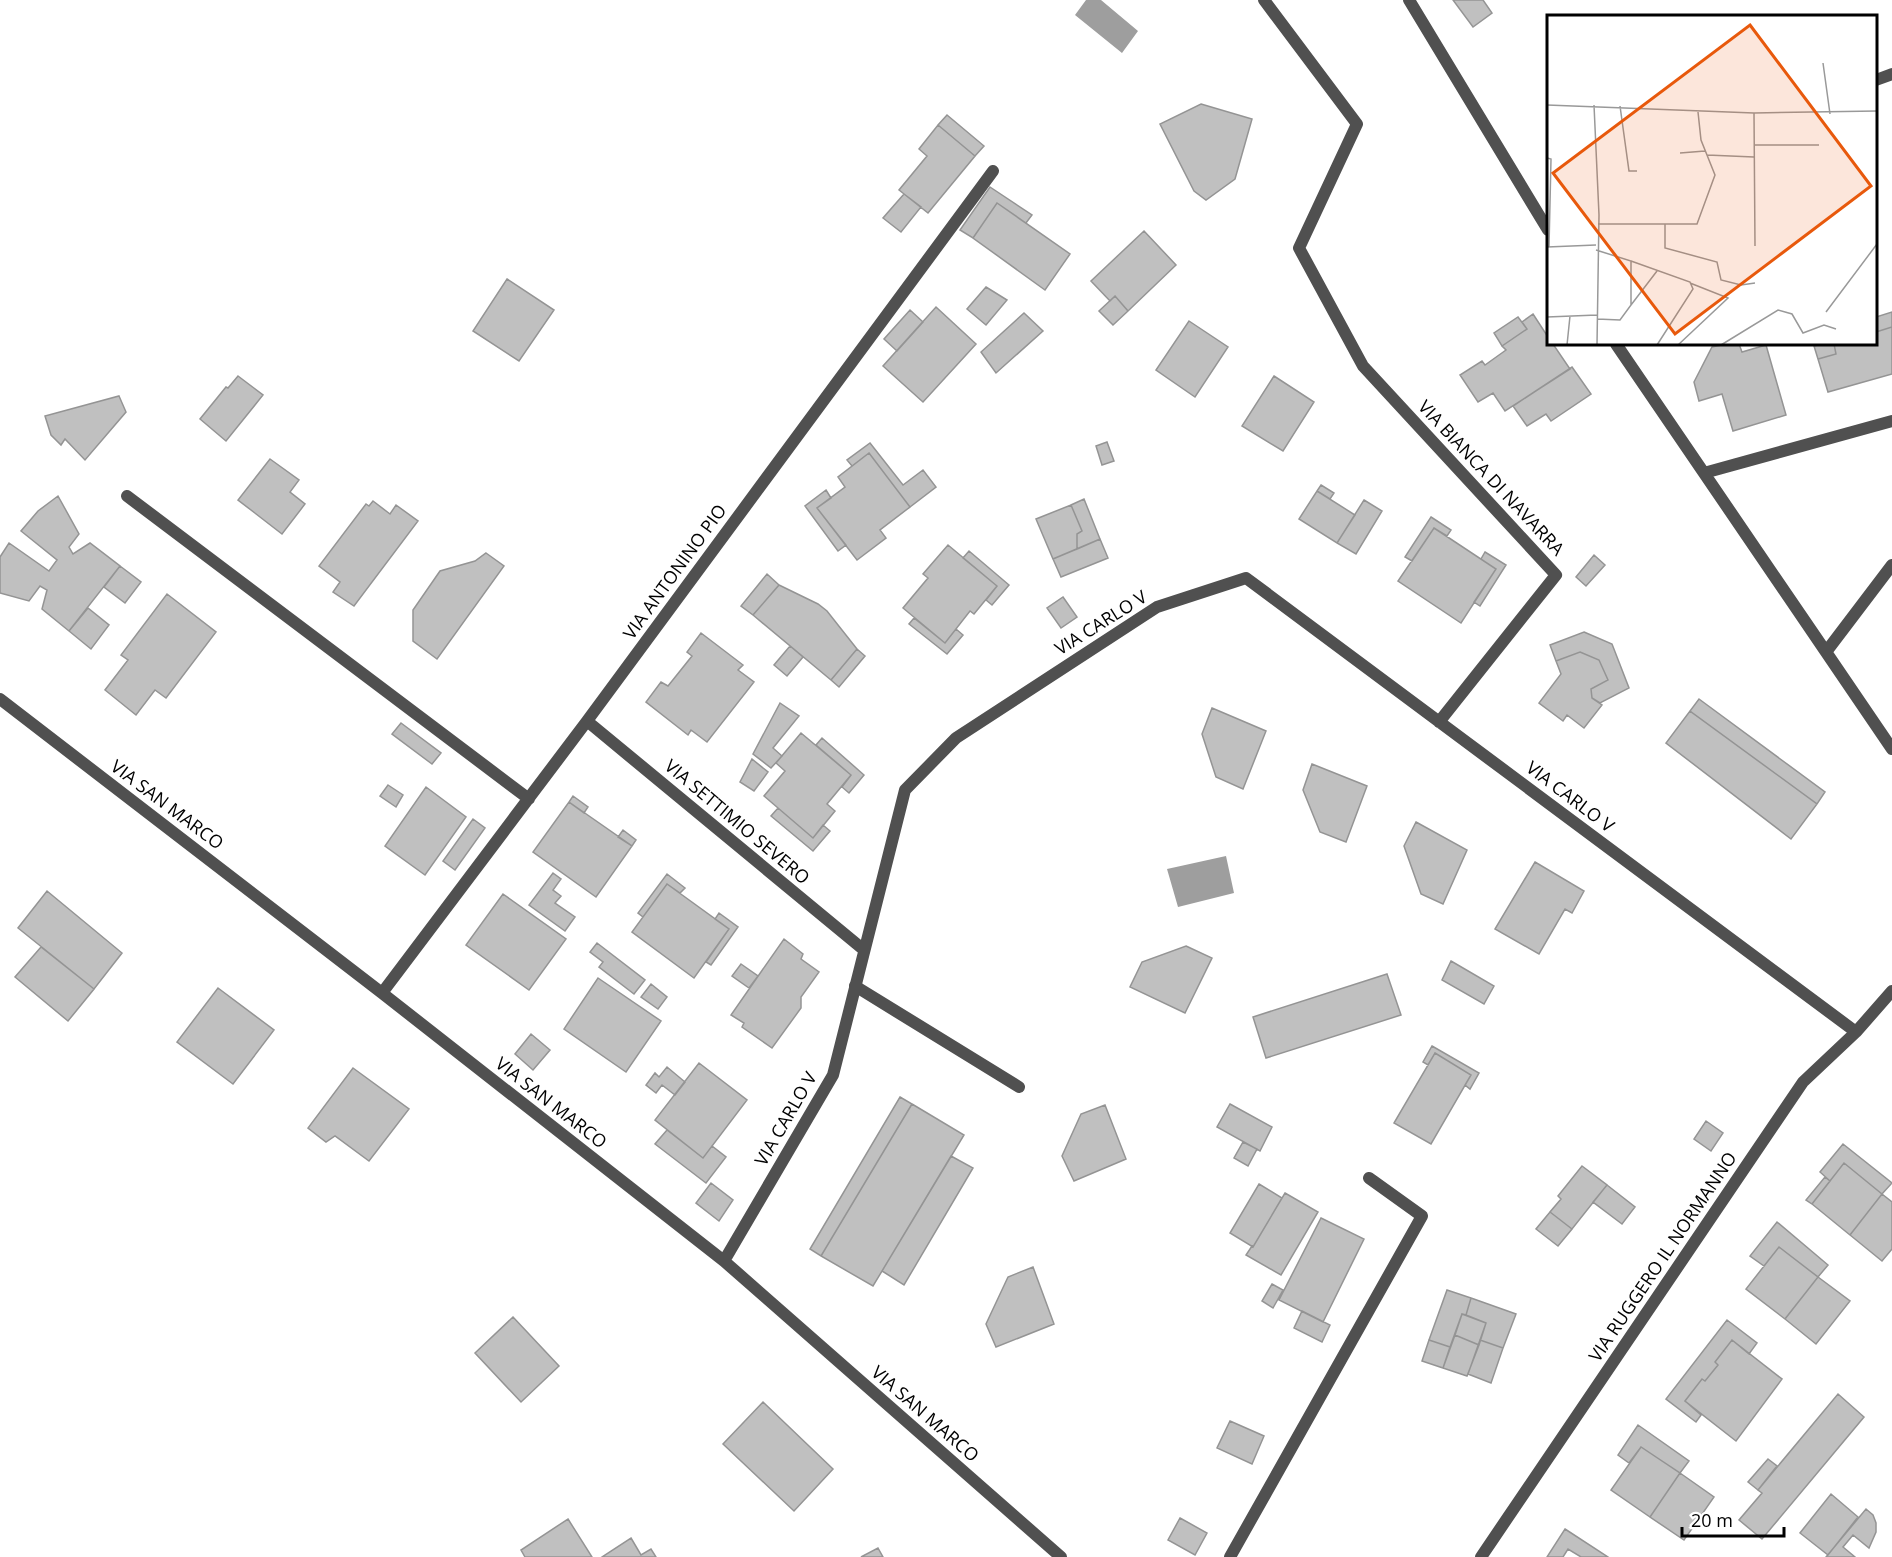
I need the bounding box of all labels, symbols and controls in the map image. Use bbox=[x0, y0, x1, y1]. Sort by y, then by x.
inset map bbox=[1547, 15, 1877, 345]
street label: VIA BIANCA DI NAVARRA bbox=[1413, 394, 1571, 561]
street label: VIA ANTONINO PIO bbox=[617, 499, 731, 644]
street label: VIA CARLO V bbox=[1050, 584, 1151, 660]
street label: VIA SETTIMIO SEVERO bbox=[660, 753, 815, 889]
street label: VIA SAN MARCO bbox=[106, 754, 229, 855]
street label: VIA CARLO V bbox=[1522, 755, 1620, 837]
street label: VIA SAN MARCO bbox=[491, 1051, 612, 1153]
street label: VIA CARLO V bbox=[749, 1067, 822, 1170]
street label: VIA RUGGERO IL NORMANNO bbox=[1583, 1147, 1742, 1366]
street label: VIA SAN MARCO bbox=[867, 1360, 985, 1467]
scale bar bbox=[1682, 1500, 1784, 1538]
text: 20 m bbox=[1691, 1508, 1733, 1532]

